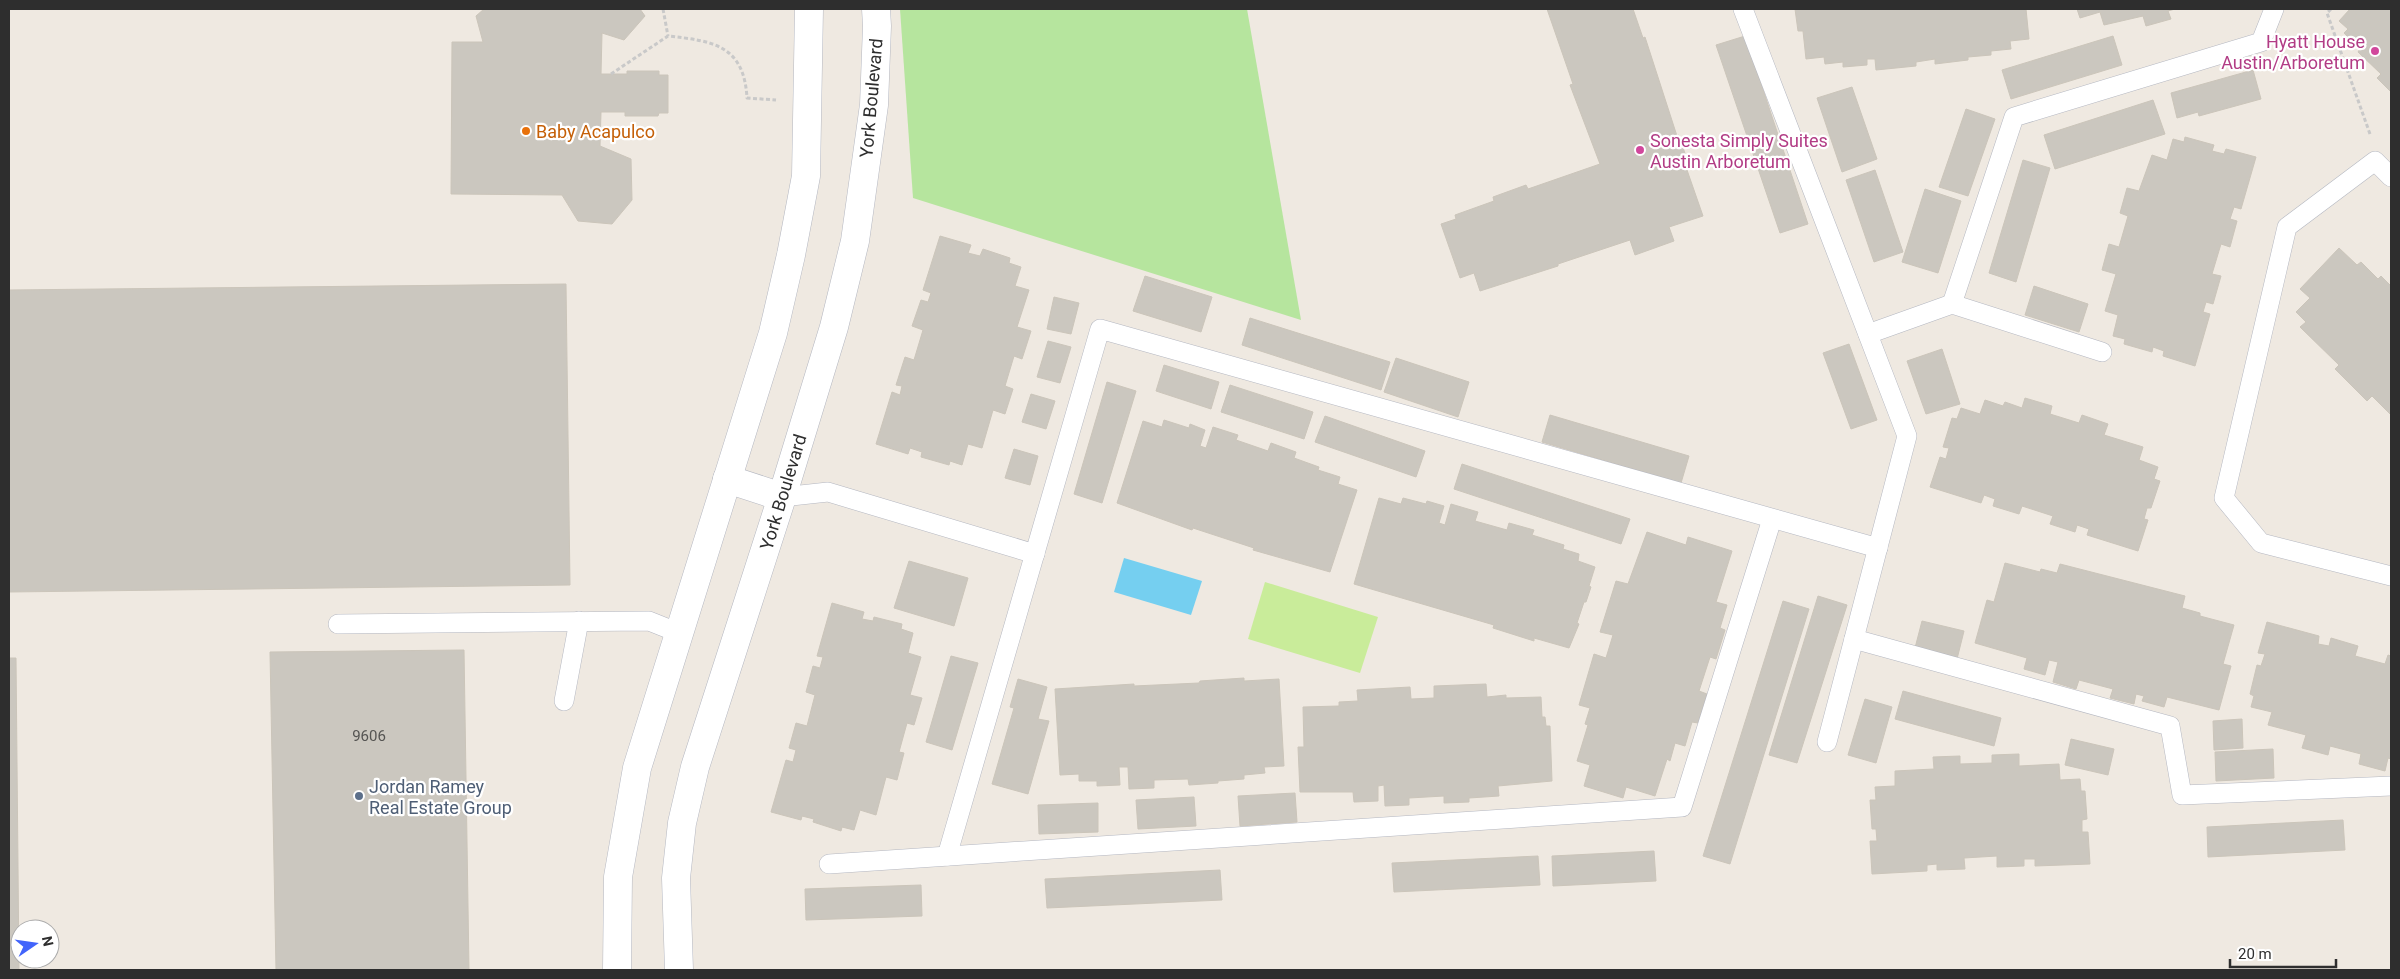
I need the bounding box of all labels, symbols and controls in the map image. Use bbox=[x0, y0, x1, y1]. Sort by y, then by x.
place label: Hyatt House Austin/Arboretum bbox=[2221, 31, 2365, 73]
street label: York Boulevard bbox=[855, 37, 887, 159]
marker: Hyatt House Austin/Arboretum bbox=[2369, 45, 2381, 57]
place label: Baby Acapulco bbox=[536, 121, 655, 142]
marker: Baby Acapulco bbox=[520, 125, 532, 137]
place label: Sonesta Simply Suites Austin Arboretum bbox=[1650, 130, 1828, 172]
marker: Sonesta Simply Suites Austin Arboretum bbox=[1634, 144, 1646, 156]
street label: York Boulevard bbox=[755, 432, 811, 552]
house number: 9606 bbox=[352, 727, 386, 745]
place label: Jordan Ramey Real Estate Group bbox=[369, 776, 512, 818]
marker: Jordan Ramey Real Estate Group bbox=[353, 790, 365, 802]
north arrow bbox=[10, 919, 60, 969]
text: N bbox=[39, 934, 57, 948]
scale bar bbox=[2230, 936, 2336, 968]
text: 20 m bbox=[2238, 945, 2272, 963]

